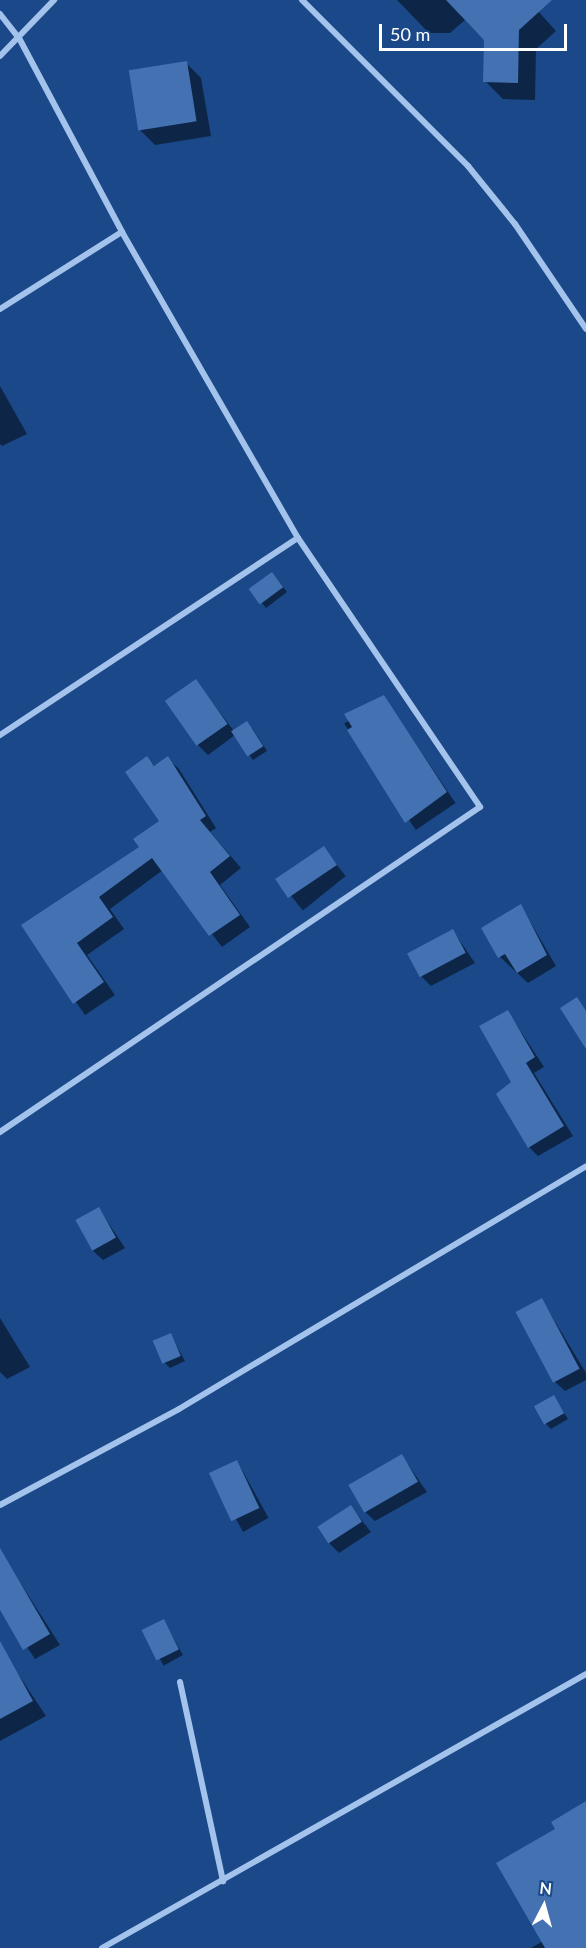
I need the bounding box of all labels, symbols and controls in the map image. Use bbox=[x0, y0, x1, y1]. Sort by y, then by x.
scale bar bbox=[382, 12, 570, 50]
text: 50 m bbox=[390, 23, 430, 45]
north arrow bbox=[514, 1876, 574, 1936]
text: N bbox=[539, 1878, 553, 1898]

